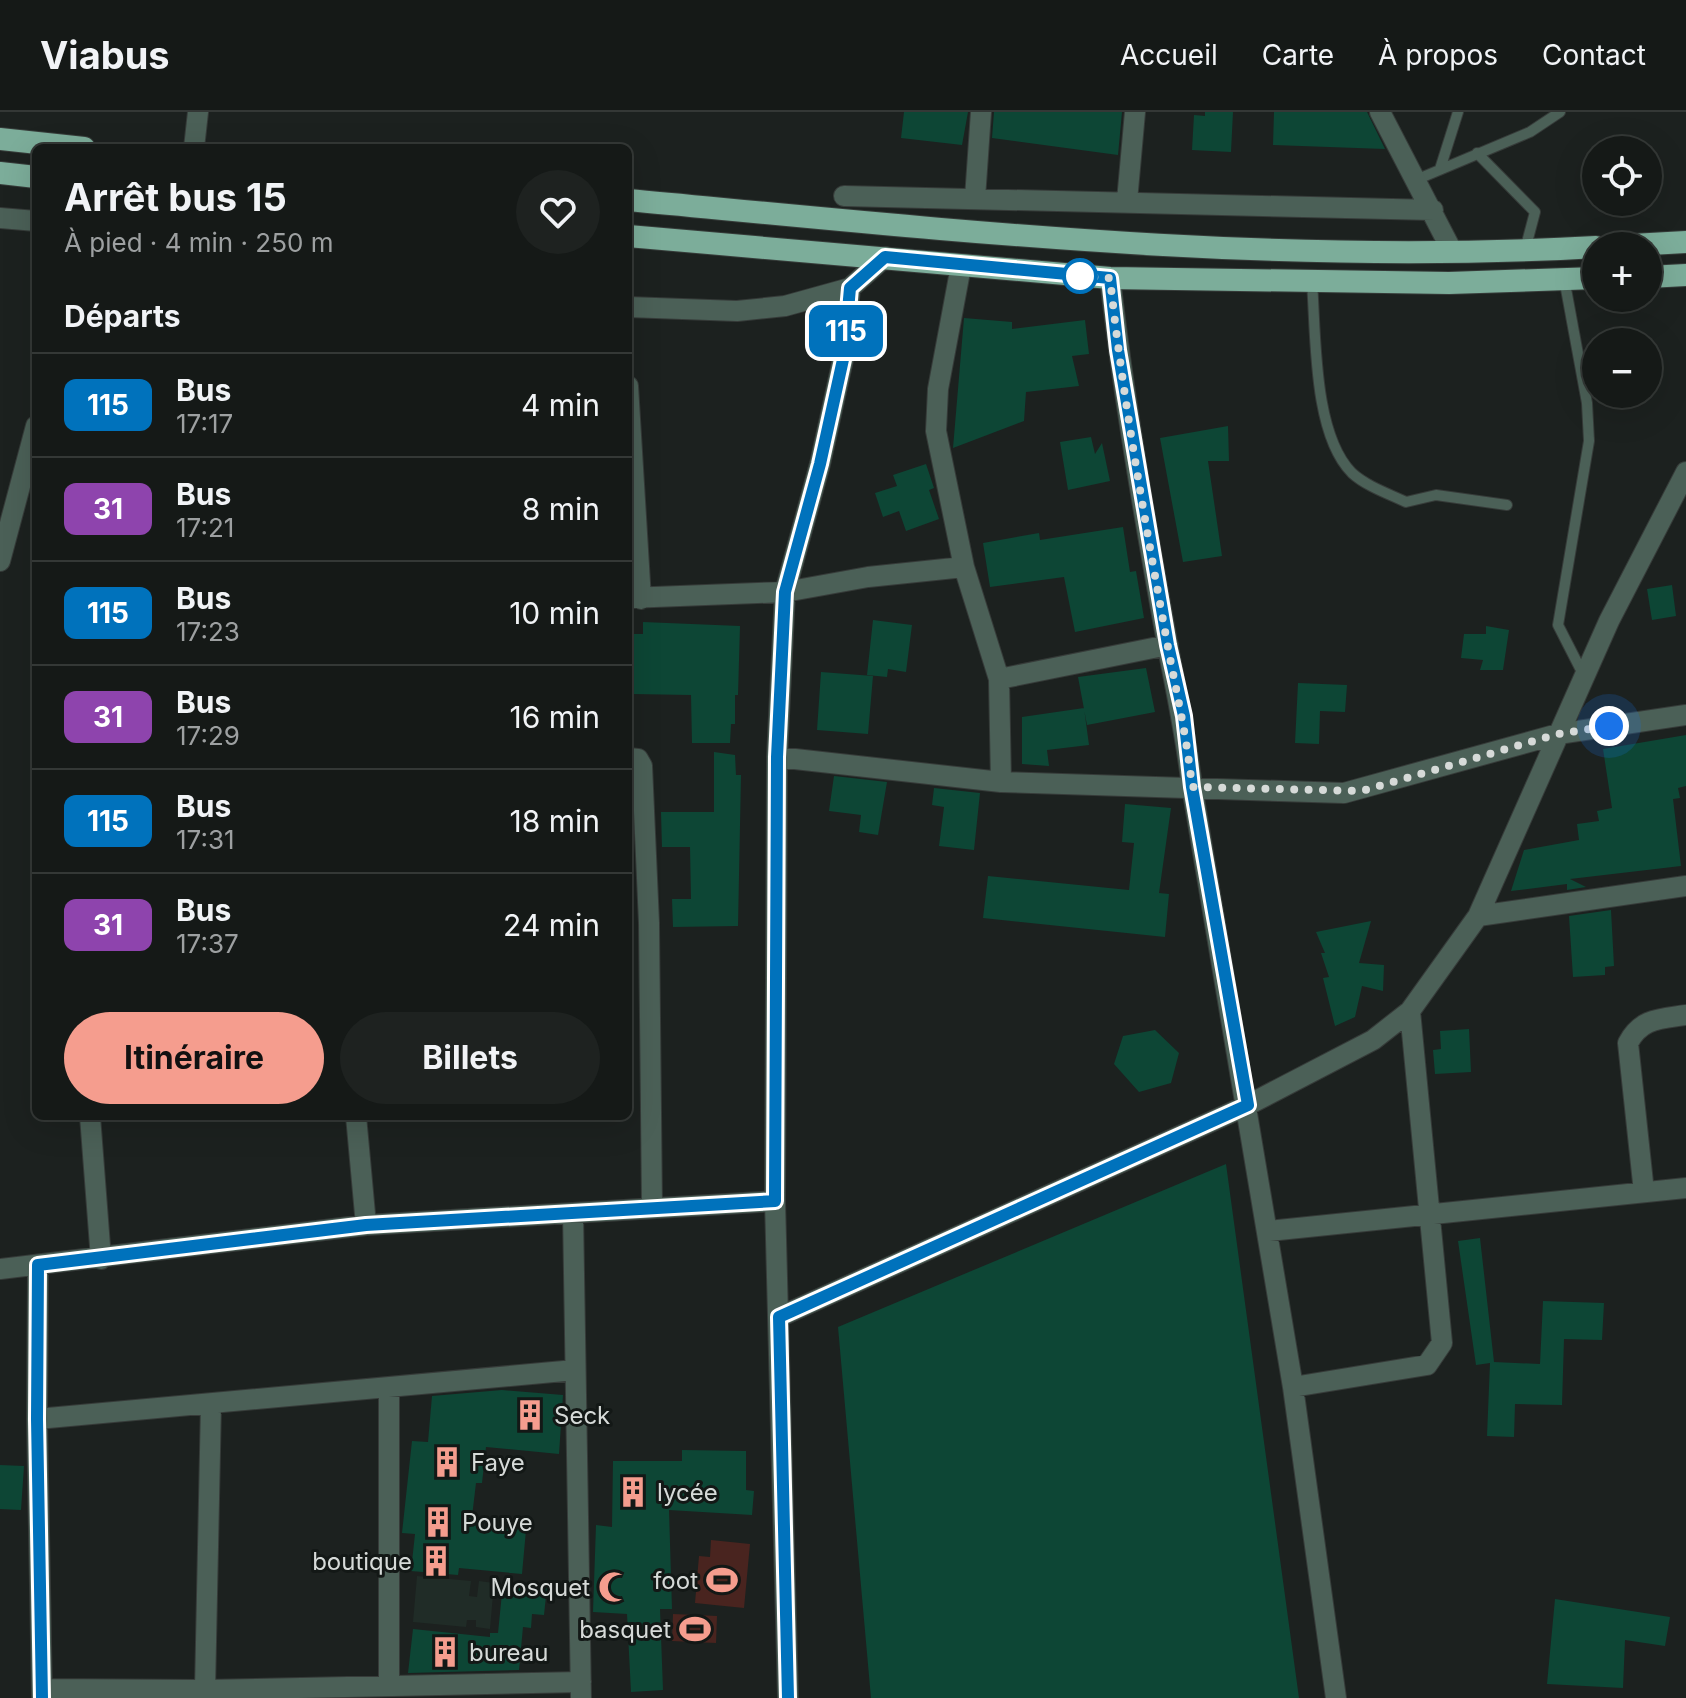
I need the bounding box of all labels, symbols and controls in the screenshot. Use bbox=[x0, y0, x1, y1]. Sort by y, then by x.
text: Viabus bbox=[40, 32, 170, 78]
text: Accueil bbox=[1120, 38, 1218, 72]
text: Carte bbox=[1262, 38, 1334, 72]
text: À propos bbox=[1378, 38, 1498, 72]
text: Contact bbox=[1542, 38, 1646, 72]
map controls bbox=[1582, 136, 1662, 408]
button: locate bbox=[1582, 136, 1662, 216]
button: heart bbox=[516, 170, 600, 254]
text: Arrêt bus 15 bbox=[64, 174, 287, 220]
text: À pied · 4 min · 250 m bbox=[64, 227, 333, 258]
button: + bbox=[1582, 232, 1662, 312]
unlabelled marker bbox=[1063, 259, 1097, 293]
text: Départs bbox=[64, 298, 181, 334]
line badge: 115 bbox=[800, 305, 892, 357]
text: 115 bbox=[825, 314, 867, 348]
button: − bbox=[1582, 328, 1662, 408]
text: Bus bbox=[176, 372, 231, 408]
text: 4 min bbox=[521, 387, 600, 423]
text: 115 bbox=[87, 388, 129, 422]
text: 17:17 bbox=[176, 408, 233, 439]
text: Bus bbox=[176, 476, 231, 512]
text: 8 min bbox=[522, 491, 600, 527]
text: 31 bbox=[93, 492, 123, 526]
text: 17:21 bbox=[176, 512, 234, 543]
text: Bus bbox=[176, 580, 231, 616]
text: 10 min bbox=[509, 595, 600, 631]
text: 115 bbox=[87, 596, 129, 630]
text: 17:23 bbox=[176, 616, 240, 647]
text: Bus bbox=[176, 684, 231, 720]
text: 16 min bbox=[509, 699, 600, 735]
text: 31 bbox=[93, 700, 123, 734]
your location bbox=[1589, 706, 1629, 746]
text: 17:29 bbox=[176, 720, 240, 751]
text: Bus bbox=[176, 788, 231, 824]
text: 18 min bbox=[510, 803, 600, 839]
text: 115 bbox=[87, 804, 129, 838]
text: 17:31 bbox=[176, 824, 235, 855]
text: Bus bbox=[176, 892, 231, 928]
text: 24 min bbox=[503, 907, 600, 943]
text: 31 bbox=[93, 908, 123, 942]
text: 17:37 bbox=[176, 928, 239, 959]
button: Itinéraire bbox=[64, 1012, 324, 1104]
button: Billets bbox=[340, 1012, 600, 1104]
building icon: Seck bbox=[513, 1398, 547, 1432]
place label: Seck bbox=[554, 1401, 610, 1430]
building icon: Faye bbox=[430, 1445, 464, 1479]
place label: Faye bbox=[471, 1448, 525, 1477]
building icon: lycée bbox=[616, 1475, 650, 1509]
place label: lycée bbox=[657, 1478, 718, 1507]
building icon: Pouye bbox=[421, 1505, 455, 1539]
place label: Pouye bbox=[462, 1508, 533, 1537]
building icon: boutique bbox=[419, 1544, 453, 1578]
place label: boutique bbox=[312, 1547, 412, 1576]
sports icon: foot bbox=[705, 1563, 739, 1597]
place label: foot bbox=[653, 1566, 698, 1595]
mosque icon: Mosquet bbox=[597, 1570, 631, 1604]
place label: Mosquet bbox=[491, 1573, 590, 1602]
sports icon: basquet bbox=[678, 1612, 712, 1646]
place label: basquet bbox=[579, 1615, 671, 1644]
building icon: bureau bbox=[428, 1635, 462, 1669]
place label: bureau bbox=[469, 1638, 548, 1667]

